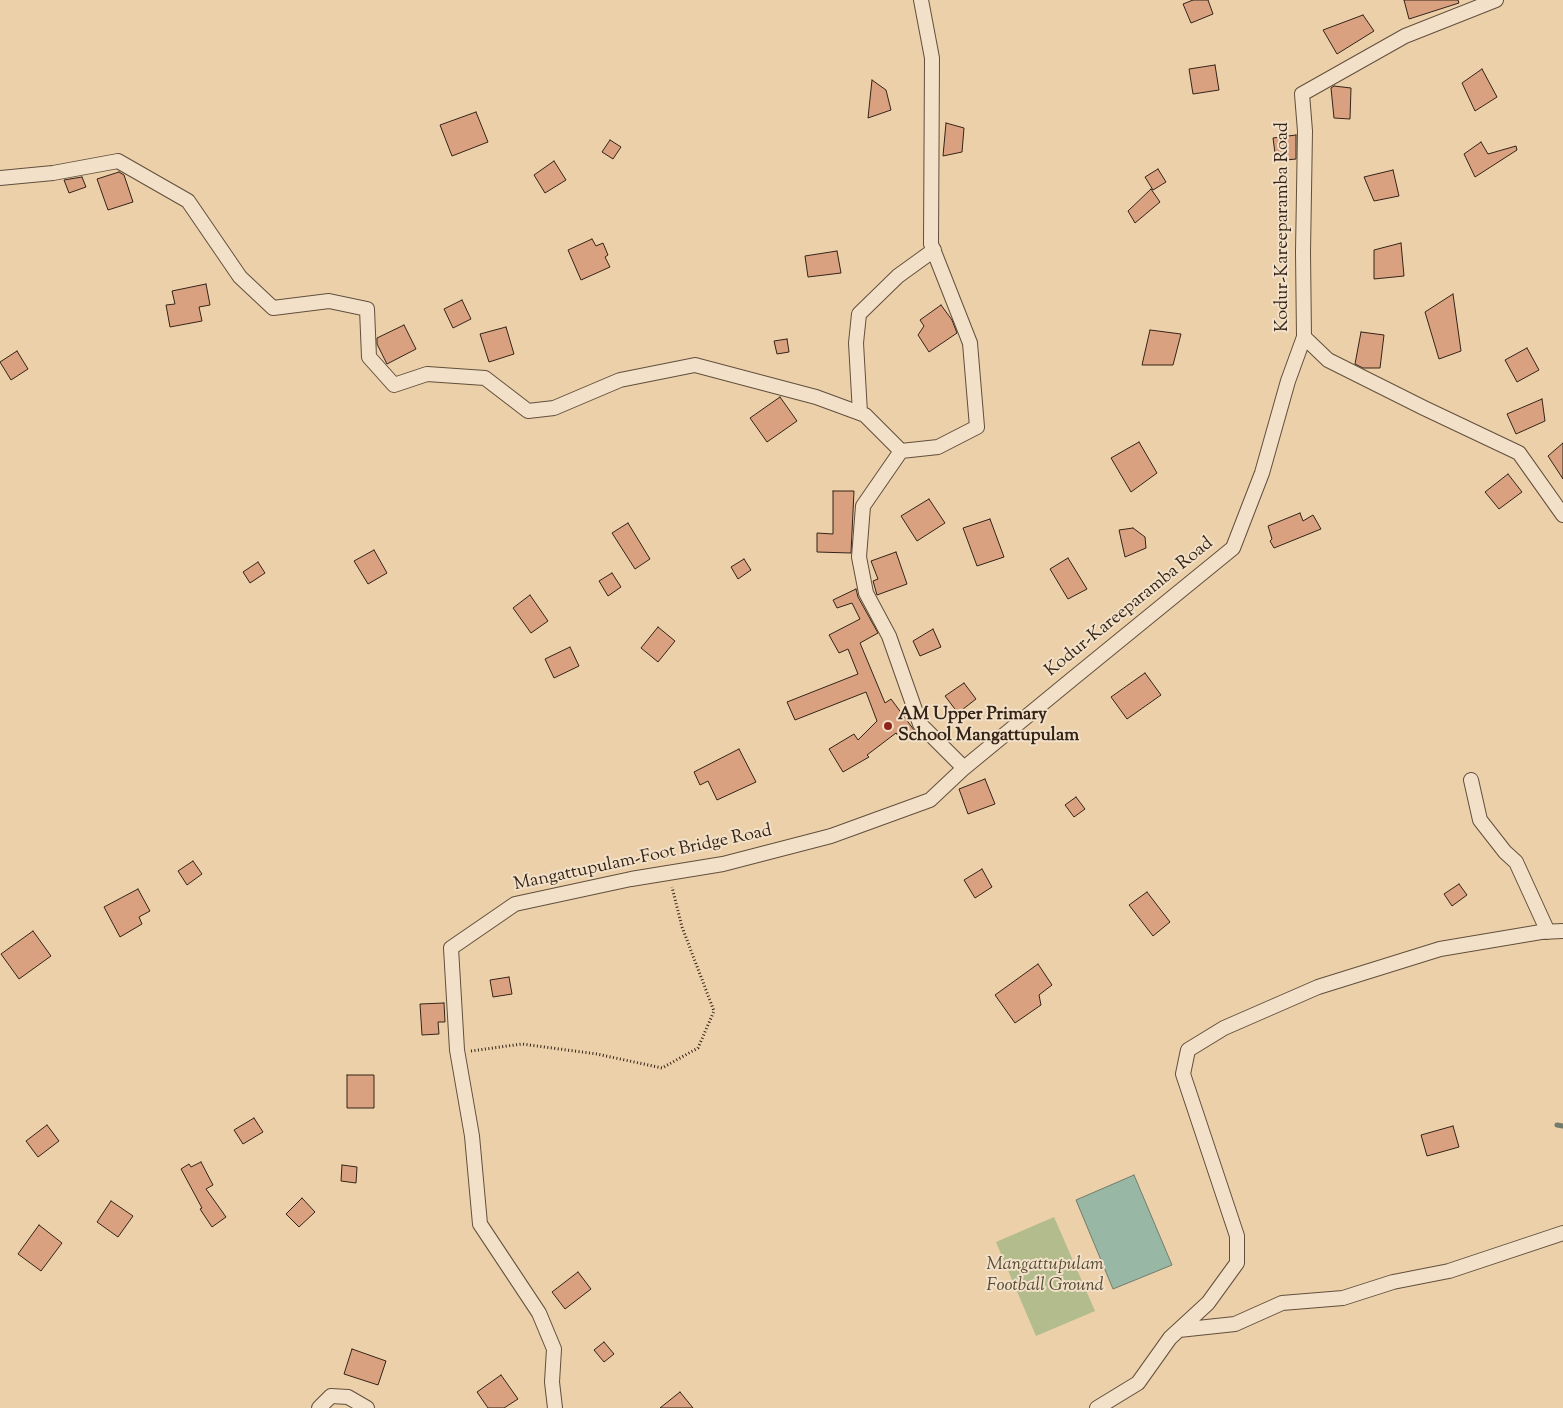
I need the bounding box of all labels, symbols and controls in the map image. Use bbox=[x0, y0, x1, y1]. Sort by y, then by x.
street label: Kodur-Kareeparamba Road bbox=[1273, 122, 1295, 332]
street label: Kodur-Kareeparamba Road bbox=[1042, 534, 1218, 682]
place label: AM Upper Primary School Mangattupulam bbox=[898, 705, 1079, 748]
marker: AM Upper Primary School Mangattupulam bbox=[882, 720, 894, 732]
street label: Mangattupulam-Foot Bridge Road bbox=[512, 821, 774, 897]
park label: Mangattupulam Football Ground bbox=[986, 1255, 1104, 1298]

